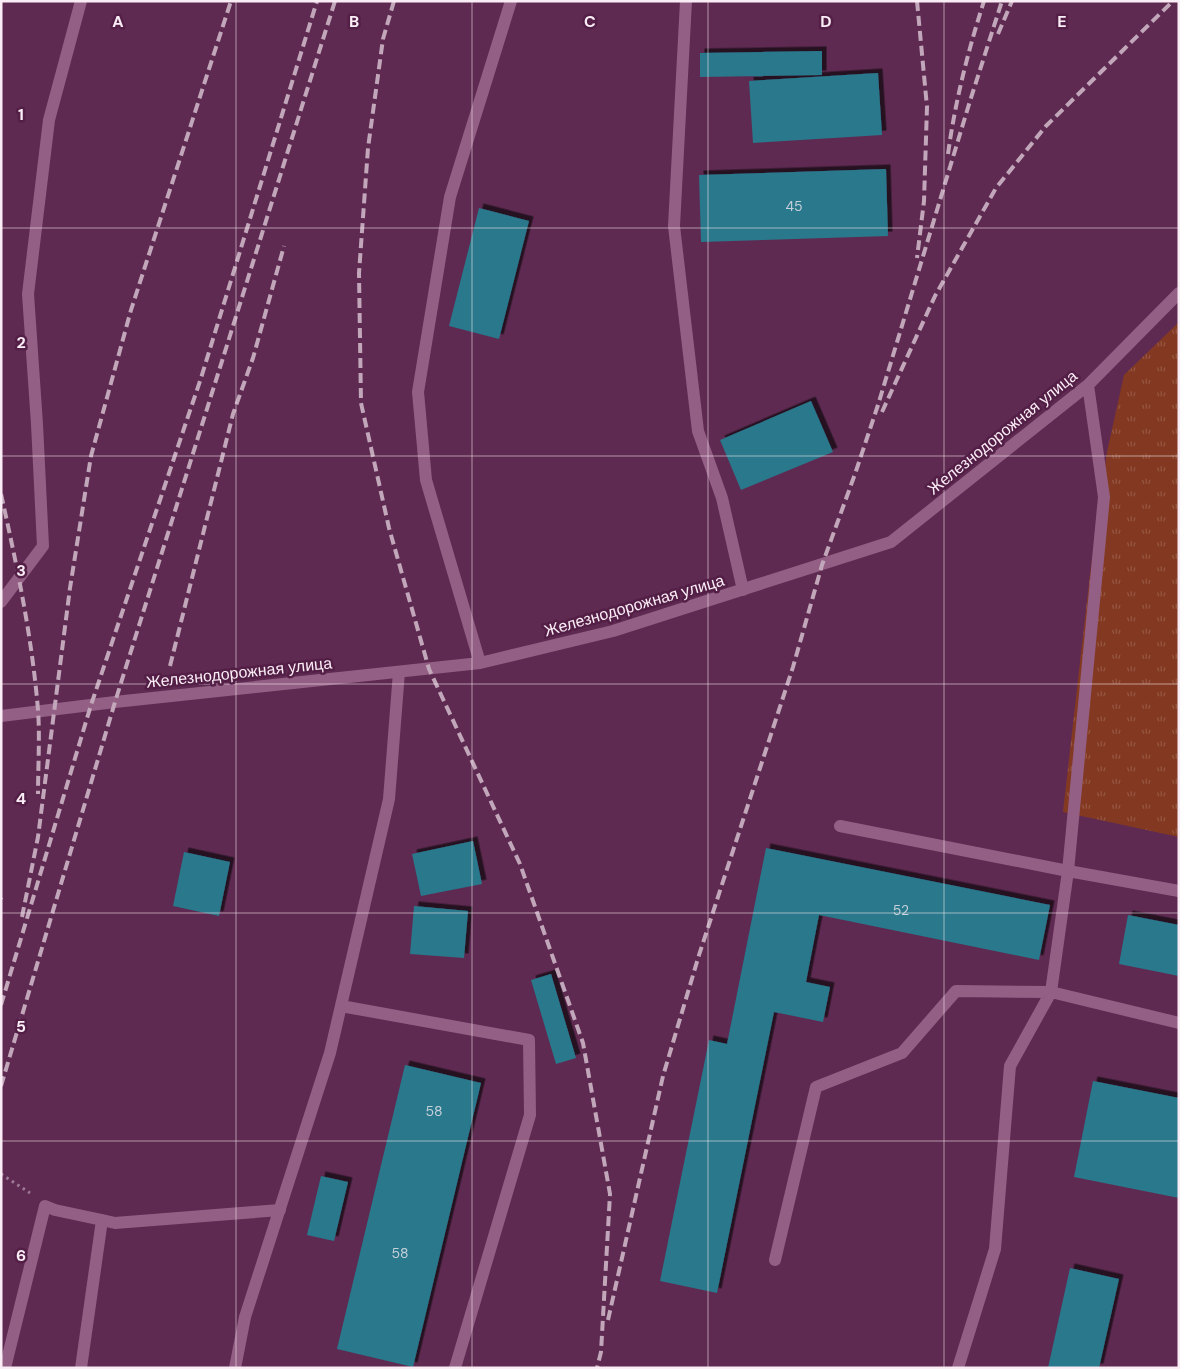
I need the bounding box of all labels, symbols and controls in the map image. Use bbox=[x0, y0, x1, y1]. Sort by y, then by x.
text: A bbox=[112, 11, 124, 32]
text: B bbox=[349, 11, 359, 32]
text: C bbox=[584, 11, 596, 32]
text: D bbox=[820, 11, 832, 32]
text: E bbox=[1057, 11, 1067, 32]
text: 1 bbox=[18, 104, 24, 125]
house number: 45 bbox=[785, 197, 803, 215]
text: 2 bbox=[16, 332, 26, 353]
street label: Железнодорожная улица bbox=[923, 365, 1082, 499]
text: 3 bbox=[16, 560, 26, 581]
street label: Железнодорожная улица bbox=[541, 570, 727, 641]
street label: Железнодорожная улица bbox=[145, 652, 333, 693]
text: 4 bbox=[16, 788, 26, 809]
house number: 52 bbox=[893, 901, 909, 919]
text: 5 bbox=[16, 1016, 26, 1037]
house number: 58 bbox=[425, 1102, 443, 1120]
house number: 58 bbox=[391, 1244, 409, 1262]
text: 6 bbox=[16, 1245, 26, 1266]

